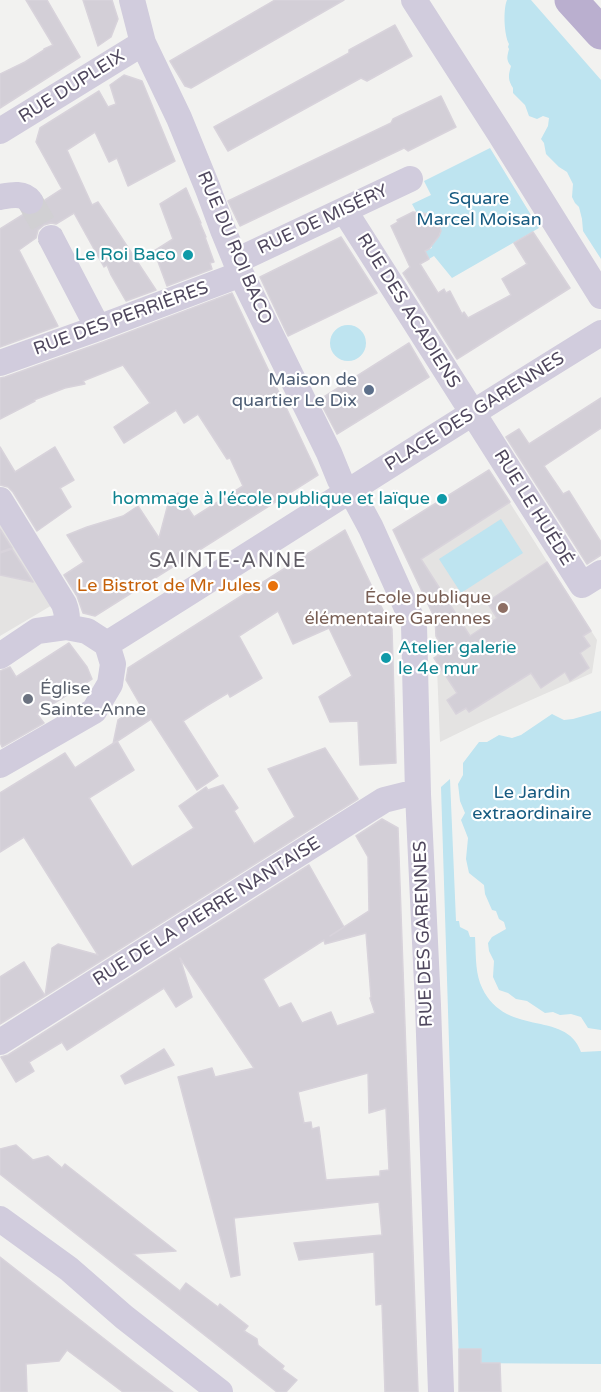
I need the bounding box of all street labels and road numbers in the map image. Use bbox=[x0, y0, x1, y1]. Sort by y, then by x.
street label: RUE DUPLEIX bbox=[15, 46, 129, 128]
street label: RUE DU ROI BACO bbox=[192, 168, 276, 328]
street label: RUE DE MISÉRY bbox=[254, 180, 392, 260]
street label: RUE DES ACADIENS bbox=[352, 230, 464, 392]
street label: RUE DES PERRIÈRES bbox=[31, 277, 211, 361]
street label: PLACE DES GARENNES bbox=[381, 348, 569, 476]
street label: RUE LE HUÉDÉ bbox=[489, 446, 577, 570]
street label: RUE DE LA PIERRE NANTAISE bbox=[89, 833, 325, 991]
street label: RUE DES GARENNES bbox=[410, 841, 438, 1027]

